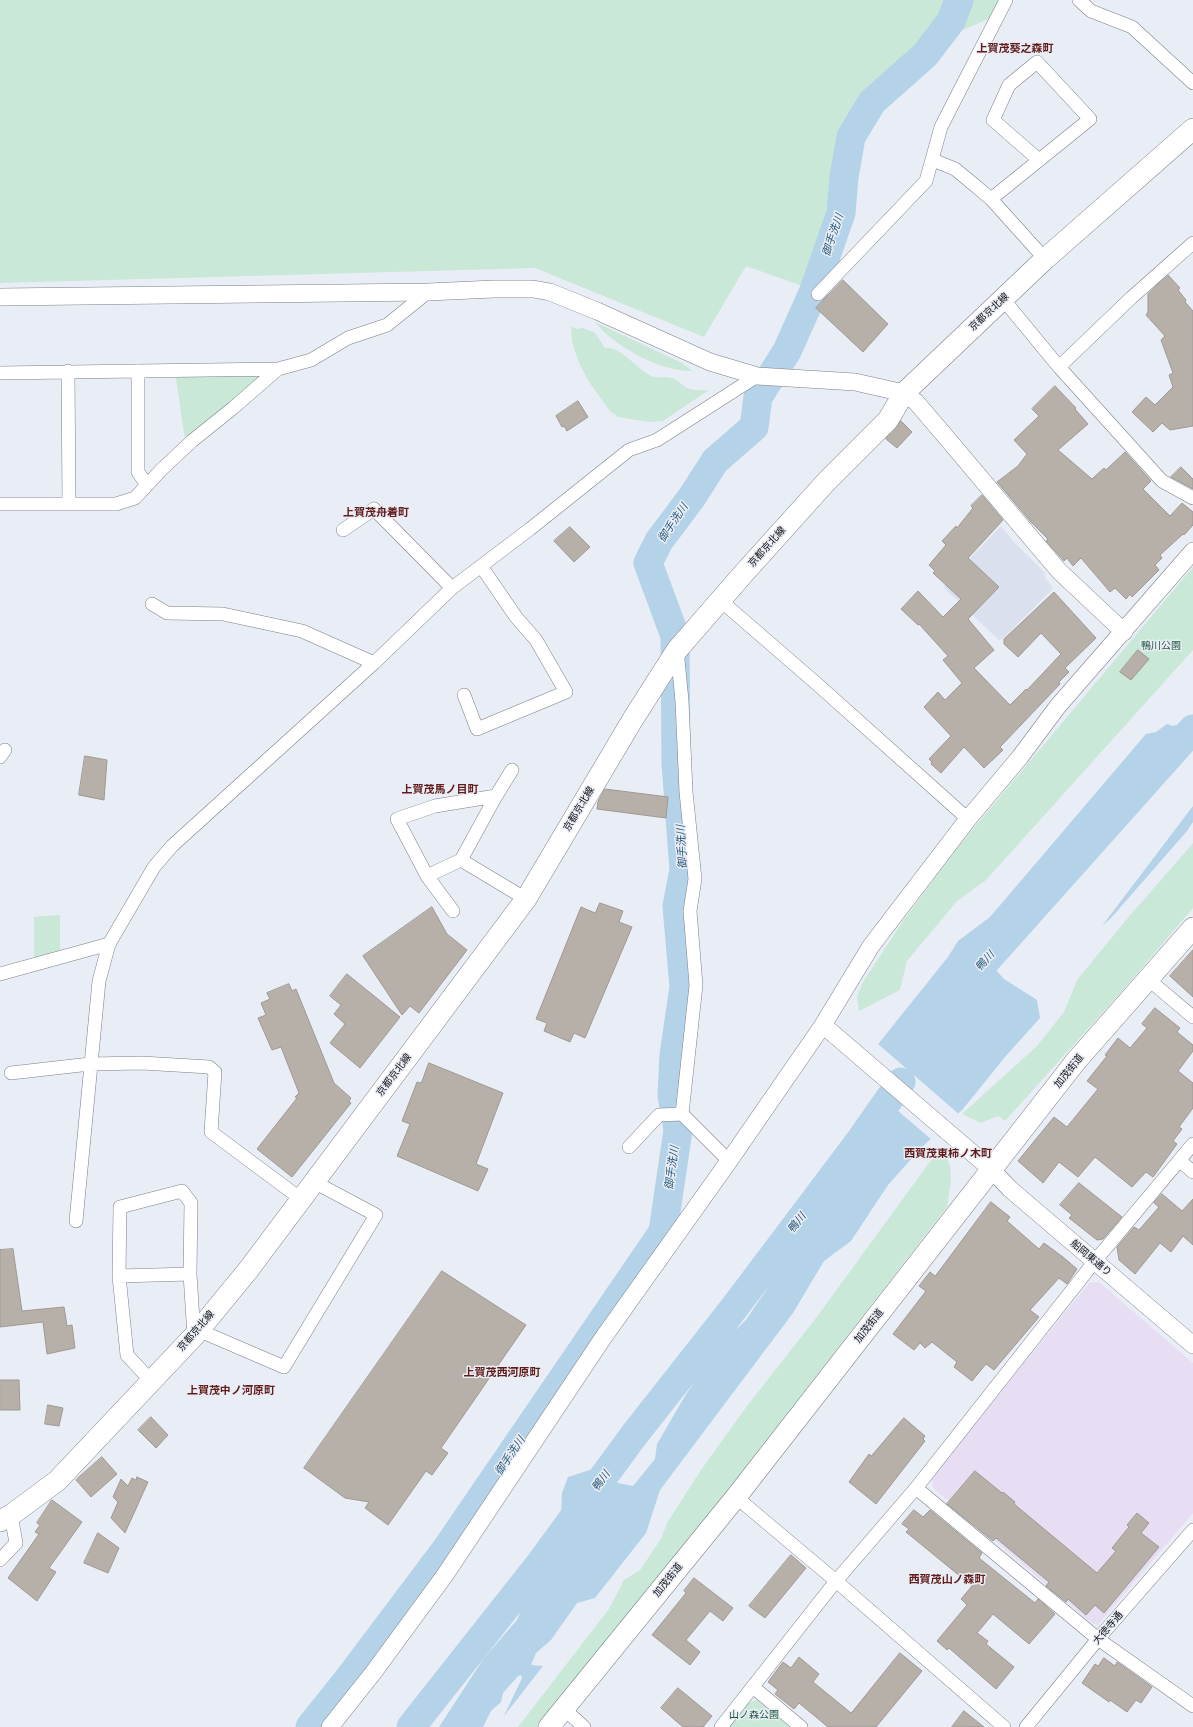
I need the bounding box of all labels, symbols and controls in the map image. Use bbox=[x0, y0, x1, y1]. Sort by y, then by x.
district label: 上賀茂葵之森町 bbox=[977, 42, 1053, 56]
water label: 御手洗川 bbox=[820, 212, 846, 258]
street label: 京都京北線 bbox=[967, 291, 1011, 333]
water label: 御手洗川 bbox=[655, 501, 691, 545]
district label: 上賀茂舟着町 bbox=[343, 506, 409, 520]
street label: 京都京北線 bbox=[746, 524, 788, 570]
park label: 鴨川公園 bbox=[1141, 640, 1181, 652]
district label: 上賀茂馬ノ目町 bbox=[402, 783, 478, 797]
street label: 京都京北線 bbox=[561, 784, 597, 834]
water label: 御手洗川 bbox=[674, 825, 690, 869]
water label: 鴨川 bbox=[973, 948, 997, 974]
street label: 京都京北線 bbox=[374, 1051, 414, 1099]
street label: 加茂街道 bbox=[1052, 1052, 1086, 1090]
water label: 御手洗川 bbox=[662, 1145, 682, 1191]
district label: 西賀茂東柿ノ木町 bbox=[904, 1147, 992, 1161]
water label: 鴨川 bbox=[785, 1210, 809, 1236]
street label: 船岡東通り bbox=[1068, 1237, 1114, 1279]
street label: 加茂街道 bbox=[852, 1307, 886, 1345]
street label: 京都京北線 bbox=[175, 1308, 217, 1354]
district label: 上賀茂西河原町 bbox=[464, 1366, 540, 1380]
district label: 上賀茂中ノ河原町 bbox=[187, 1384, 275, 1398]
water label: 御手洗川 bbox=[492, 1434, 528, 1478]
water label: 鴨川 bbox=[589, 1468, 613, 1494]
street label: 加茂街道 bbox=[651, 1561, 685, 1599]
district label: 西賀茂山ノ森町 bbox=[909, 1573, 985, 1587]
street label: 大徳寺通 bbox=[1090, 1609, 1126, 1647]
park label: 山ノ森公園 bbox=[729, 1709, 779, 1721]

